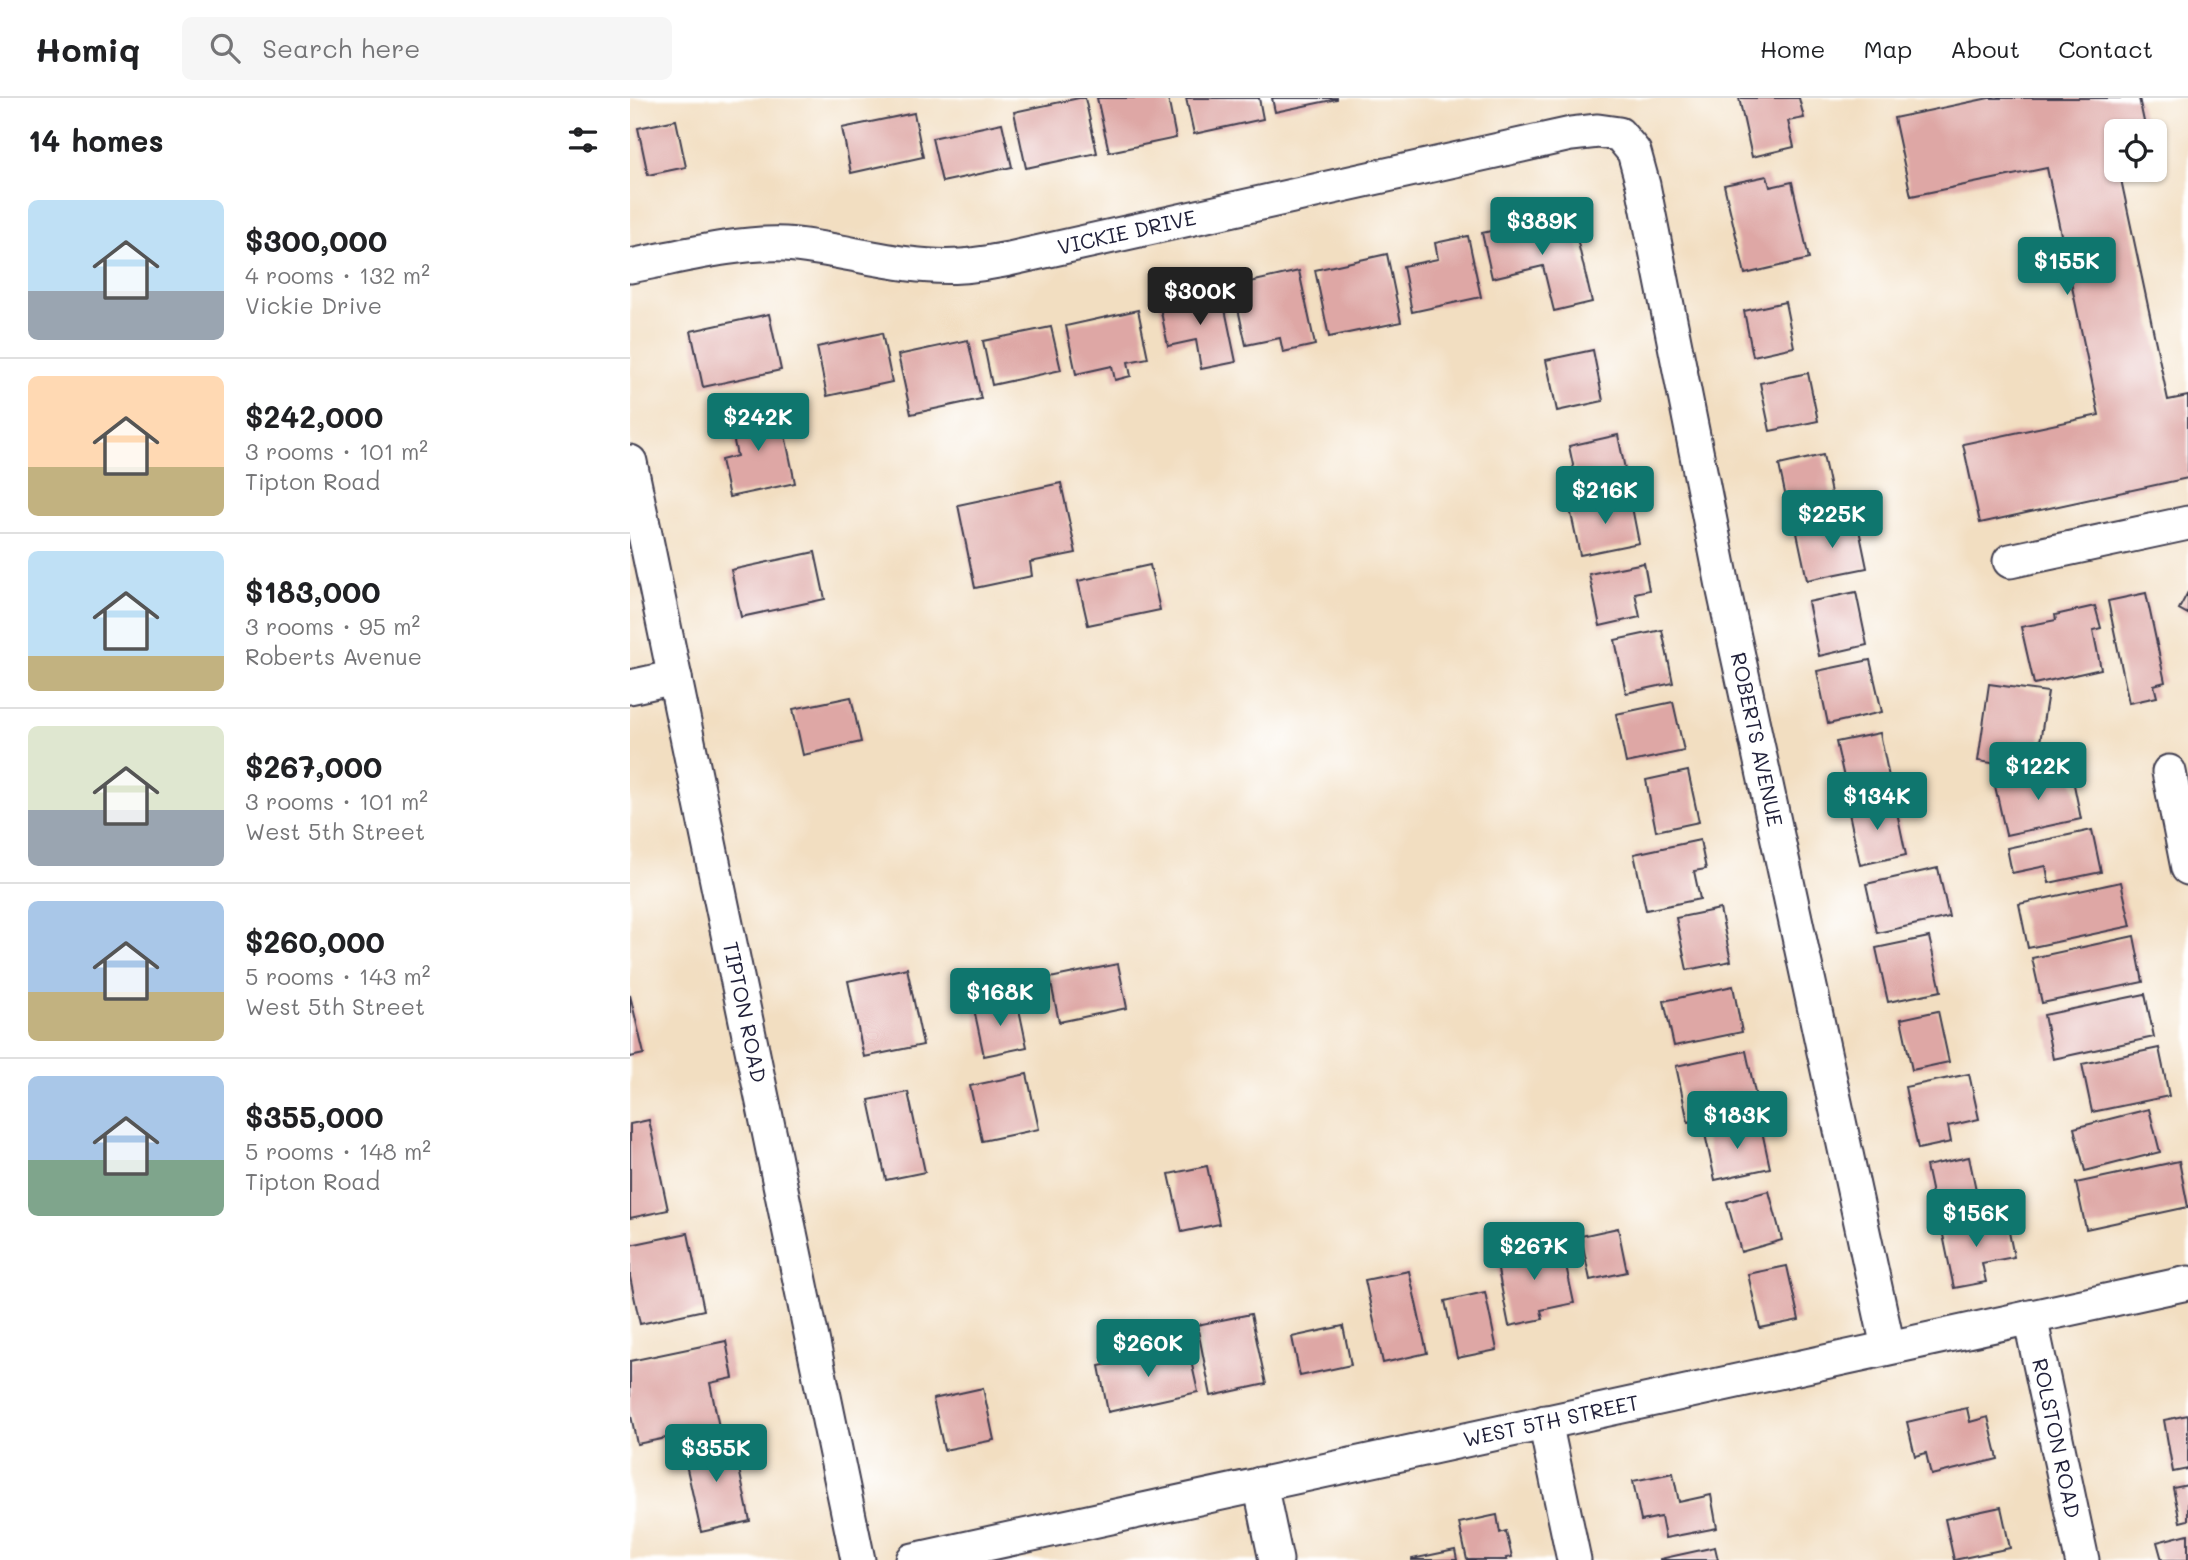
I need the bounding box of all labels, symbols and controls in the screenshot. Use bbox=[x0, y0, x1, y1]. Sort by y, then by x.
search box bbox=[182, 17, 672, 80]
text: Homiq bbox=[35, 27, 140, 70]
icon: search bbox=[206, 29, 244, 67]
text: Search here bbox=[262, 31, 420, 65]
text: Home bbox=[1760, 33, 1825, 64]
text: Map bbox=[1863, 33, 1912, 64]
text: About bbox=[1950, 33, 2020, 64]
text: Contact bbox=[2058, 33, 2153, 64]
map controls bbox=[2104, 119, 2167, 182]
button: locate bbox=[2104, 119, 2167, 182]
text: 14 homes bbox=[28, 120, 164, 160]
icon: filters bbox=[564, 121, 602, 159]
pin: $389K bbox=[1493, 198, 1591, 257]
street label: VICKIE DRIVE bbox=[1055, 203, 1198, 260]
text: $389K bbox=[1506, 205, 1578, 235]
text: $300,000 bbox=[245, 220, 387, 260]
icon: home bbox=[84, 228, 168, 312]
pin: $155K bbox=[2018, 238, 2116, 297]
text: $155K bbox=[2034, 245, 2100, 275]
text: 4 rooms · 132 m² bbox=[245, 260, 430, 290]
pin: $300K bbox=[1151, 268, 1249, 327]
text: $300K bbox=[1164, 275, 1236, 305]
text: Vickie Drive bbox=[245, 290, 382, 320]
pin: $242K bbox=[709, 394, 807, 453]
text: $242,000 bbox=[245, 396, 383, 436]
text: $242K bbox=[723, 401, 793, 431]
icon: home bbox=[84, 404, 168, 488]
text: 3 rooms · 101 m² bbox=[245, 436, 428, 466]
text: Tipton Road bbox=[245, 466, 380, 496]
pin: $216K bbox=[1556, 466, 1654, 526]
text: $216K bbox=[1572, 474, 1638, 504]
pin: $225K bbox=[1783, 490, 1881, 550]
text: $225K bbox=[1798, 498, 1866, 528]
text: $183,000 bbox=[245, 571, 381, 611]
icon: home bbox=[84, 579, 168, 663]
text: 3 rooms · 95 m² bbox=[245, 611, 420, 641]
text: Roberts Avenue bbox=[245, 641, 422, 671]
street label: ROBERTS AVENUE bbox=[1726, 650, 1790, 829]
pin: $122K bbox=[1989, 742, 2087, 802]
text: $267,000 bbox=[245, 746, 382, 786]
text: $122K bbox=[2005, 750, 2071, 780]
icon: home bbox=[84, 754, 168, 838]
pin: $134K bbox=[1828, 772, 1926, 832]
text: $134K bbox=[1843, 780, 1911, 810]
text: 3 rooms · 101 m² bbox=[245, 786, 428, 816]
text: West 5th Street bbox=[245, 816, 425, 846]
text: $260,000 bbox=[245, 921, 385, 961]
icon: home bbox=[84, 929, 168, 1013]
street label: TIPTON ROAD bbox=[718, 939, 774, 1085]
text: 5 rooms · 143 m² bbox=[245, 961, 431, 991]
pin: $168K bbox=[951, 968, 1049, 1028]
text: $168K bbox=[966, 976, 1034, 1006]
text: West 5th Street bbox=[245, 991, 425, 1021]
pin: $183K bbox=[1688, 1091, 1786, 1151]
text: $355,000 bbox=[245, 1096, 384, 1136]
text: $183K bbox=[1703, 1099, 1771, 1129]
icon: home bbox=[84, 1104, 168, 1188]
text: 5 rooms · 148 m² bbox=[245, 1136, 431, 1166]
text: Tipton Road bbox=[245, 1166, 380, 1196]
pin: $156K bbox=[1927, 1190, 2025, 1249]
text: $156K bbox=[1943, 1197, 2009, 1227]
pin: $267K bbox=[1485, 1222, 1583, 1282]
text: $267K bbox=[1500, 1230, 1568, 1260]
pin: $260K bbox=[1099, 1320, 1197, 1379]
text: $260K bbox=[1113, 1327, 1183, 1357]
street label: ROLSTON ROAD bbox=[2027, 1356, 2088, 1520]
street label: WEST 5TH STREET bbox=[1460, 1388, 1641, 1452]
pin: $355K bbox=[667, 1424, 765, 1484]
text: $355K bbox=[681, 1432, 751, 1462]

